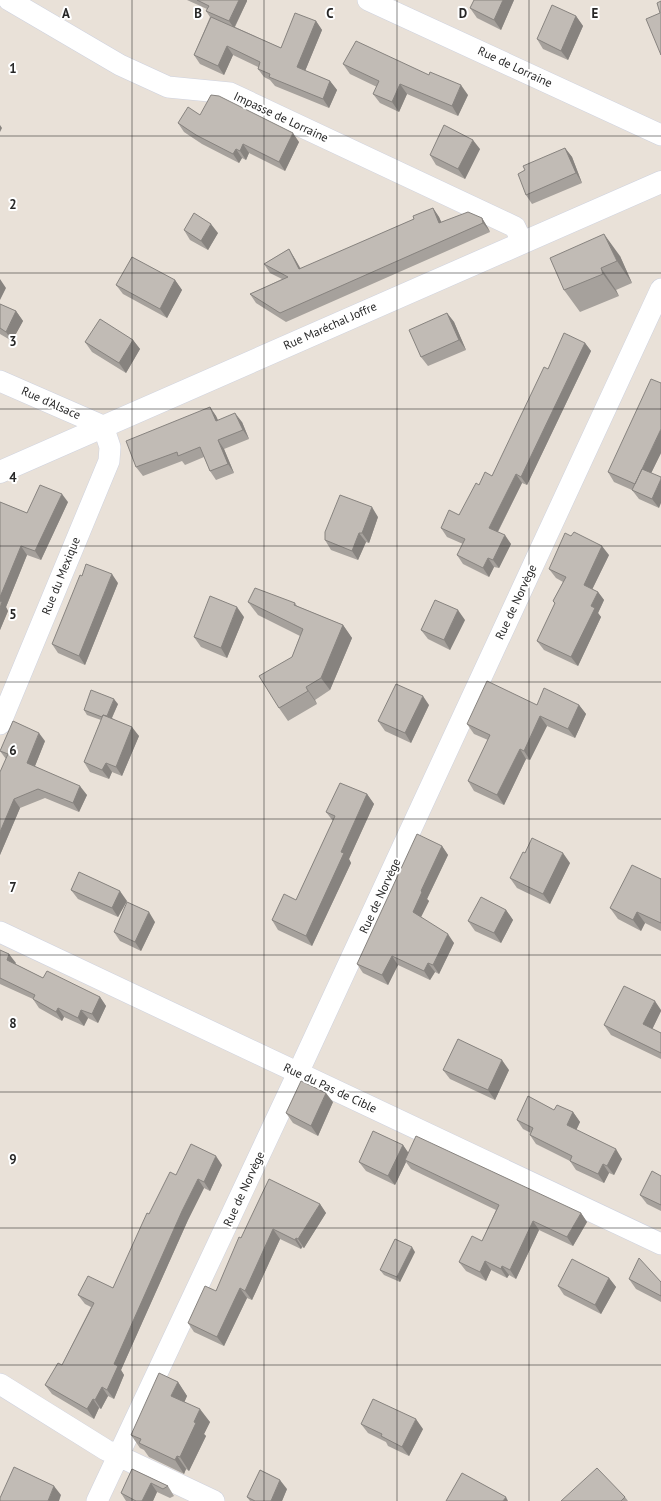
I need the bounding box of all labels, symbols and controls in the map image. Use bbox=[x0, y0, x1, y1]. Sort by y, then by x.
text: A bbox=[62, 5, 70, 22]
text: B bbox=[194, 5, 202, 22]
text: C bbox=[326, 5, 334, 22]
text: D bbox=[459, 5, 467, 22]
text: E bbox=[592, 5, 599, 22]
street label: Rue de Lorraine bbox=[476, 43, 555, 90]
text: 1 bbox=[9, 60, 17, 77]
street label: Impasse de Lorraine bbox=[231, 88, 331, 145]
text: 2 bbox=[9, 196, 17, 213]
street label: Rue Maréchal Joffre bbox=[281, 298, 379, 353]
text: 3 bbox=[9, 333, 17, 350]
street label: Rue d'Alsace bbox=[19, 383, 83, 422]
text: 4 bbox=[9, 469, 17, 486]
street label: Rue du Mexique bbox=[38, 535, 83, 617]
street label: Rue de Norvège bbox=[492, 562, 540, 642]
text: 5 bbox=[9, 606, 17, 623]
text: 6 bbox=[9, 742, 17, 759]
street label: Rue de Norvège bbox=[356, 856, 404, 936]
text: 7 bbox=[9, 879, 17, 896]
text: 8 bbox=[9, 1015, 17, 1032]
street label: Rue du Pas de Cible bbox=[281, 1059, 379, 1116]
street label: Rue de Norvège bbox=[220, 1149, 268, 1229]
text: 9 bbox=[9, 1151, 17, 1168]

